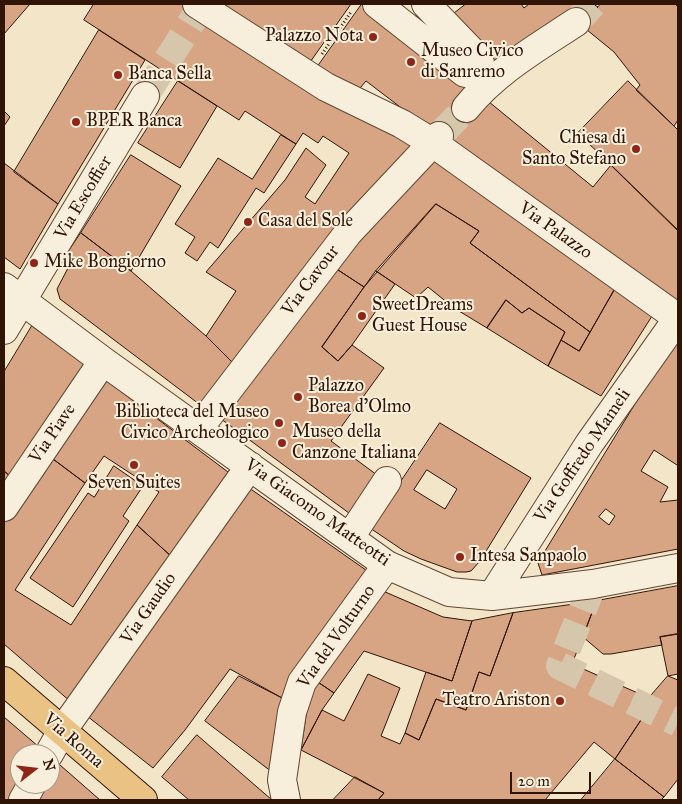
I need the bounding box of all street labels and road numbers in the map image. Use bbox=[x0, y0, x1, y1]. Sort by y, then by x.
street label: Via Escoffier bbox=[51, 152, 117, 244]
street label: Via Palazzo bbox=[514, 198, 596, 264]
street label: Via Cavour bbox=[277, 241, 345, 321]
street label: Via Goffredo Mameli bbox=[530, 385, 636, 527]
street label: Via Piave bbox=[25, 400, 81, 468]
street label: Via Giacomo Matteotti bbox=[240, 455, 394, 571]
street label: Via Gaudio bbox=[117, 569, 181, 649]
street label: Via del Volturno bbox=[293, 581, 381, 693]
street label: Via Roma bbox=[38, 709, 108, 773]

